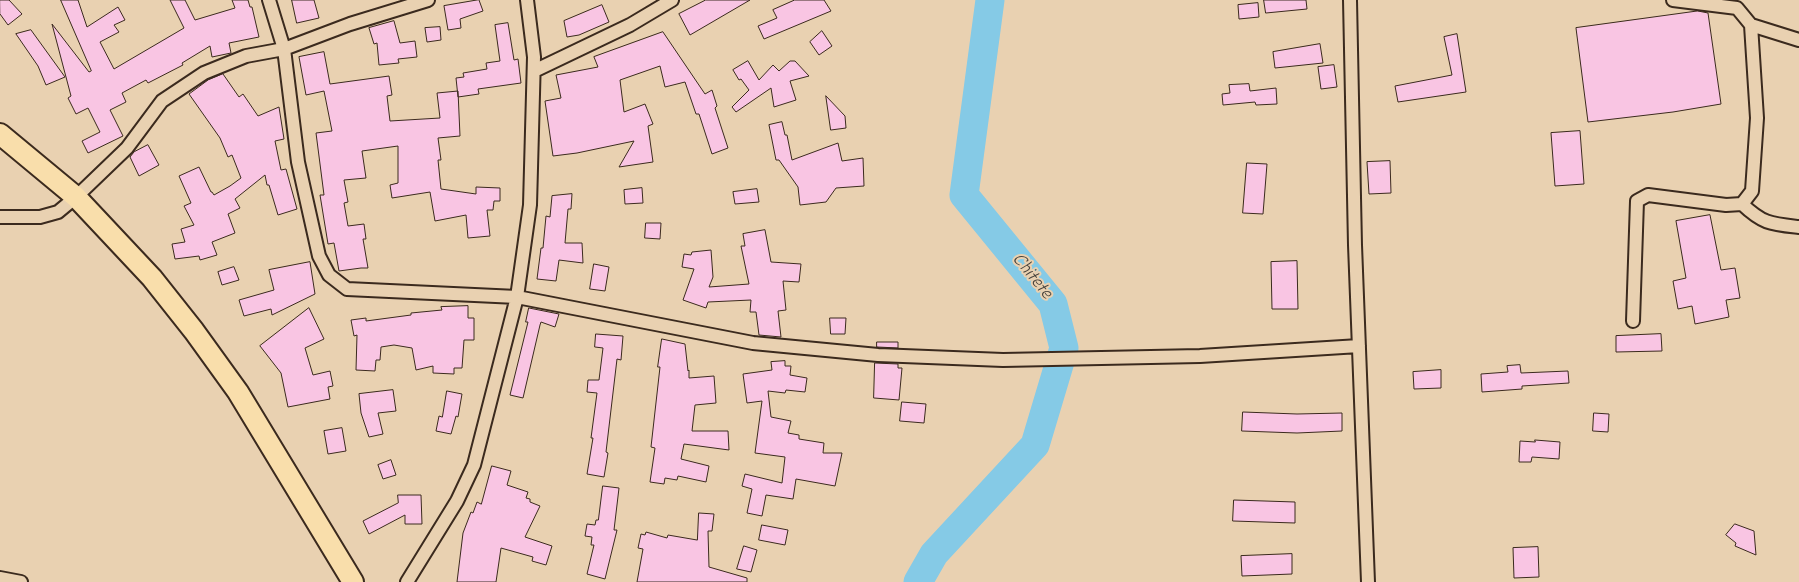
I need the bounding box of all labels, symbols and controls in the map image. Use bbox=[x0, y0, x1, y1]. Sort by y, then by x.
water label: Chitete bbox=[1006, 249, 1056, 305]

